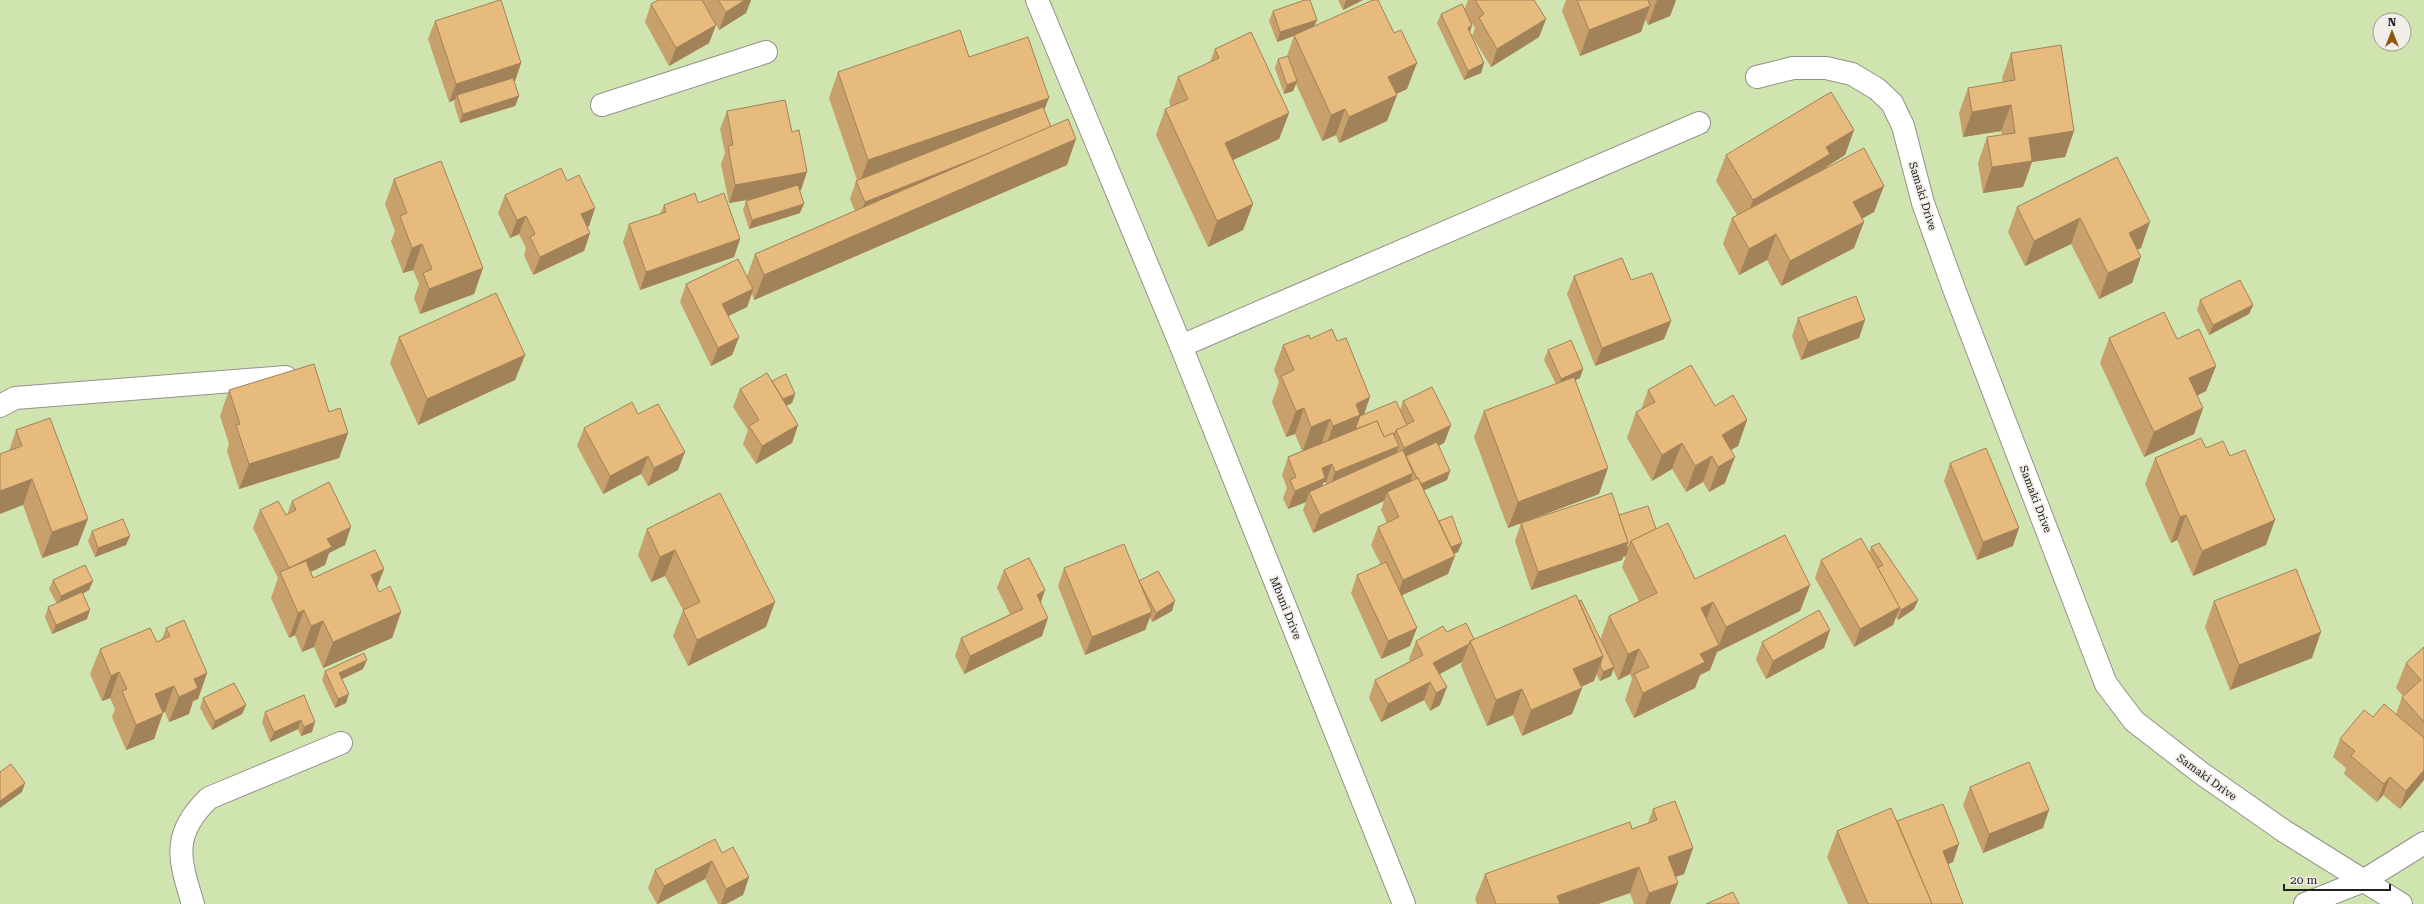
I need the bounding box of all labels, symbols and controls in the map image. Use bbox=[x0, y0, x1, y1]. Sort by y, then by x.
north arrow bbox=[2372, 12, 2412, 52]
text: N bbox=[2388, 16, 2397, 29]
street label: Samaki Drive bbox=[1906, 160, 1939, 232]
street label: Samaki Drive bbox=[2017, 464, 2054, 535]
street label: Mbuni Drive bbox=[1267, 575, 1304, 641]
street label: Samaki Drive bbox=[2174, 751, 2239, 803]
scale bar bbox=[2284, 866, 2390, 892]
text: 20 m bbox=[2290, 873, 2317, 887]

